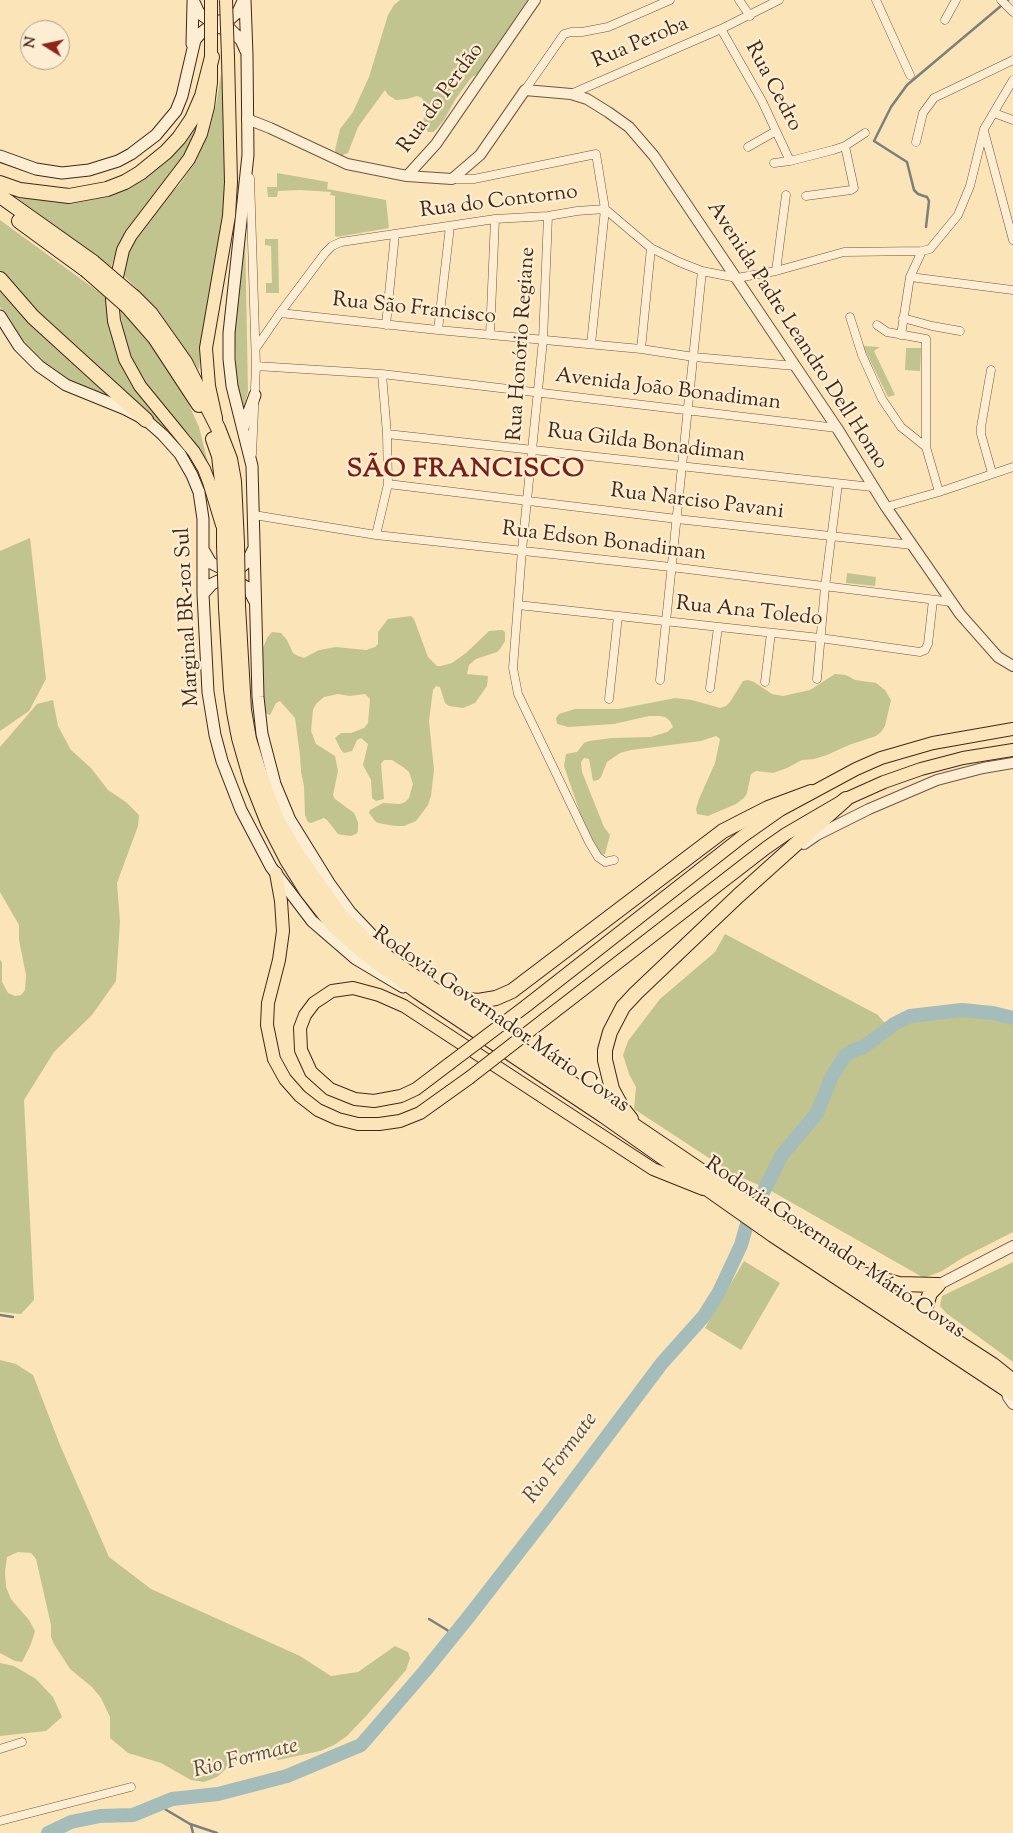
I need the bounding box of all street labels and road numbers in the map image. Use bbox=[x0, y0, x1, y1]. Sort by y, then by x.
street label: Rua Peroba bbox=[589, 13, 693, 75]
street label: Rua Cedro bbox=[738, 38, 806, 136]
street label: Rua do Perdão bbox=[394, 39, 490, 159]
street label: Rua do Contorno bbox=[419, 181, 579, 225]
street label: Avenida Padre Leandro Dell Homo bbox=[700, 197, 892, 475]
street label: Rua Honório Regiane bbox=[504, 246, 542, 442]
street label: Rua São Francisco bbox=[331, 289, 497, 331]
street label: Avenida João Bonadiman bbox=[554, 365, 782, 417]
street label: Rua Gilda Bonadiman bbox=[546, 420, 746, 470]
street label: Rua Narciso Pavani bbox=[609, 480, 785, 526]
street label: Rua Edson Bonadiman bbox=[500, 518, 708, 568]
street label: Marginal BR-101 Sul bbox=[172, 527, 206, 707]
street label: Rua Ana Toledo bbox=[674, 593, 824, 633]
street label: Rodovia Governador Mário Covas bbox=[367, 922, 633, 1120]
street label: Rodovia Governador Mário Covas bbox=[699, 1153, 969, 1345]

